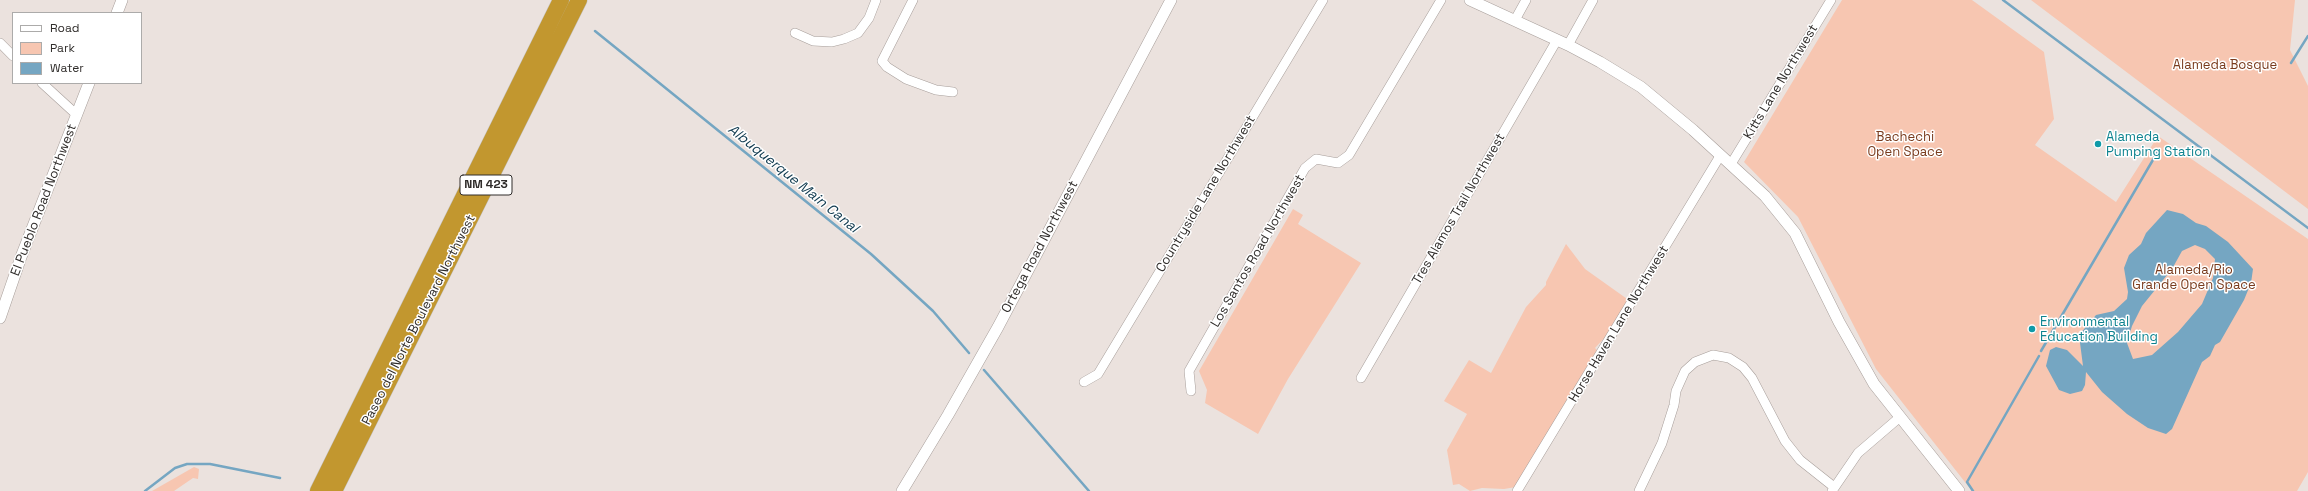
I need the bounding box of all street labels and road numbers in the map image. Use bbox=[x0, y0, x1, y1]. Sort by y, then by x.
street label: Kitts Lane Northwest bbox=[1741, 22, 1821, 142]
street label: Countryside Lane Northwest bbox=[1153, 113, 1259, 275]
street label: El Pueblo Road Northwest bbox=[8, 122, 80, 278]
street label: Tres Alamos Trail Northwest bbox=[1409, 131, 1509, 287]
street label: Los Santos Road Northwest bbox=[1208, 172, 1308, 330]
road number: NM 423 bbox=[460, 175, 512, 195]
street label: Ortega Road Northwest bbox=[998, 178, 1082, 316]
street label: Paseo del Norte Boulevard Northwest bbox=[359, 212, 479, 428]
street label: Horse Haven Lane Northwest bbox=[1566, 243, 1672, 405]

